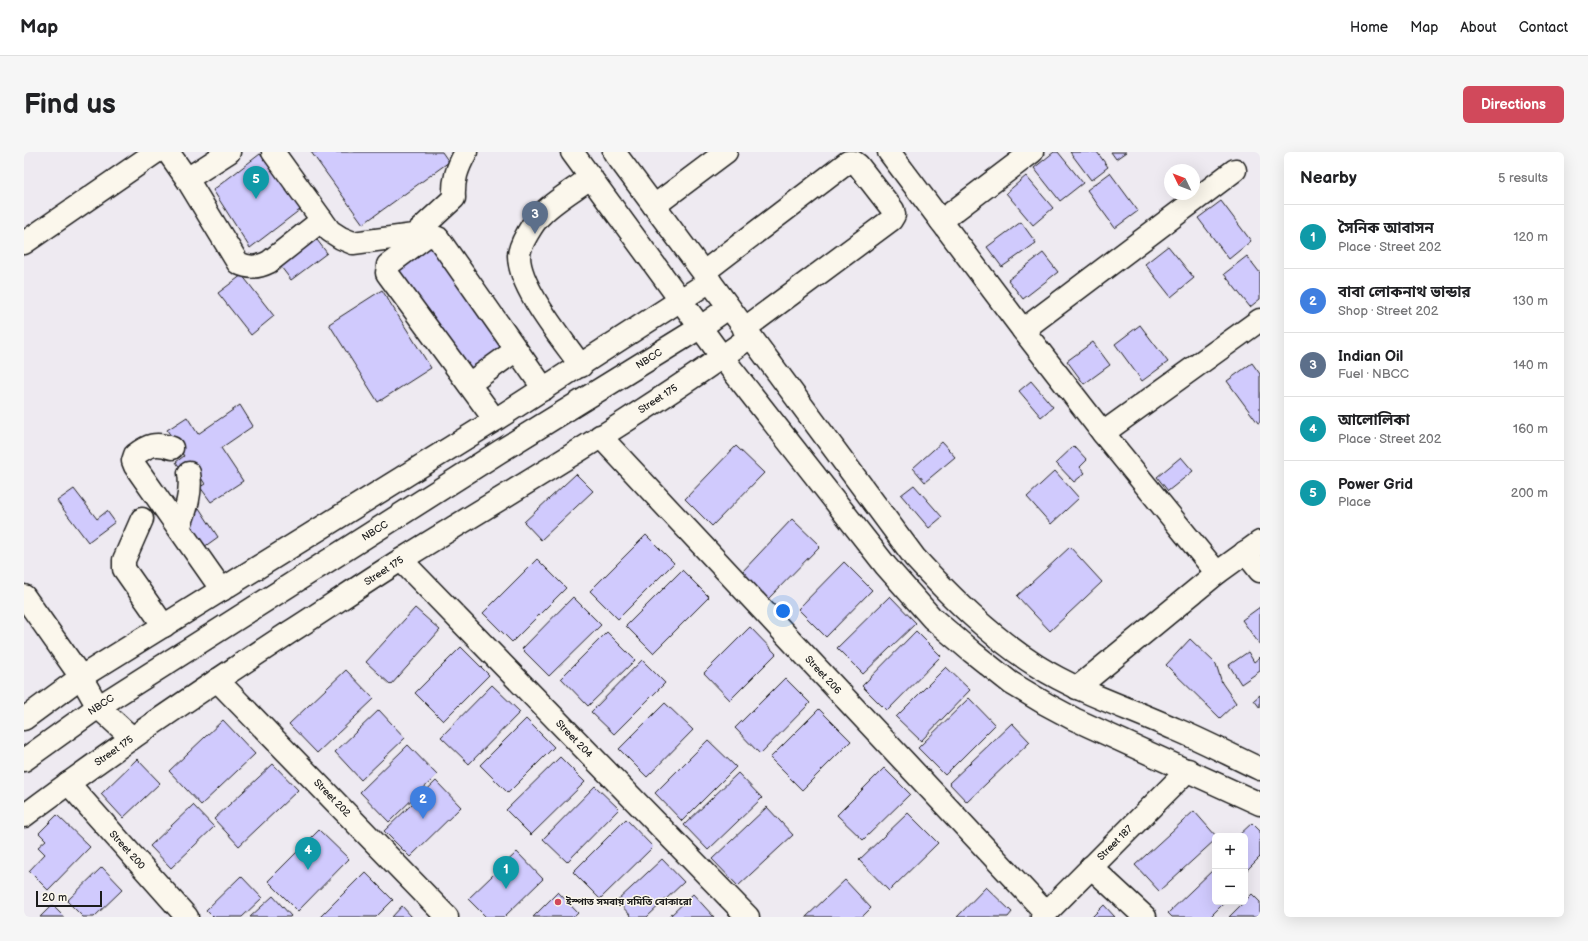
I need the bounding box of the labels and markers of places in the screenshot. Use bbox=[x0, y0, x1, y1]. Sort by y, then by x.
pin: 5 bbox=[243, 166, 269, 199]
pin: 3 bbox=[522, 201, 548, 234]
pin: 2 bbox=[410, 786, 436, 819]
pin: 4 bbox=[295, 837, 321, 870]
pin: 1 bbox=[493, 856, 519, 889]
place label: ইস্পাত সমবায় সমিতি বোকারো bbox=[565, 896, 692, 908]
marker: ইস্পাত সমবায় সমিতি বোকারো bbox=[553, 897, 563, 907]

